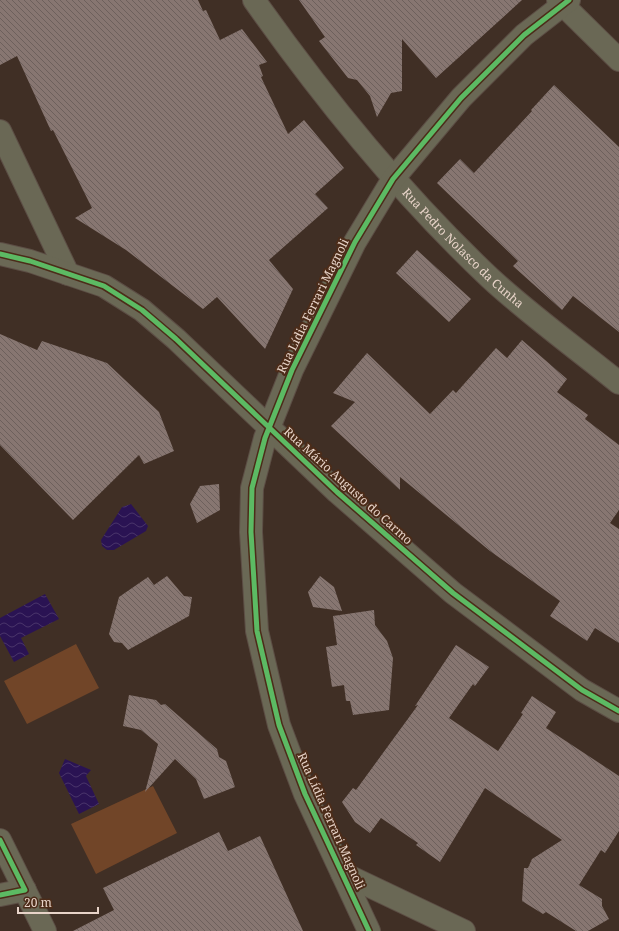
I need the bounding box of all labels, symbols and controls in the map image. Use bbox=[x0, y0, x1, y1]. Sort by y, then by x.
street label: Rua Pedro Nolasco da Cunha bbox=[399, 184, 528, 312]
street label: Rua Lídia Ferrari Magnoli bbox=[272, 235, 353, 376]
street label: Rua Mário Augusto do Carmo bbox=[280, 423, 416, 548]
street label: Rua Lídia Ferrari Magnoli bbox=[294, 750, 369, 892]
scale bar bbox=[18, 889, 98, 915]
text: 20 m bbox=[24, 894, 52, 911]

